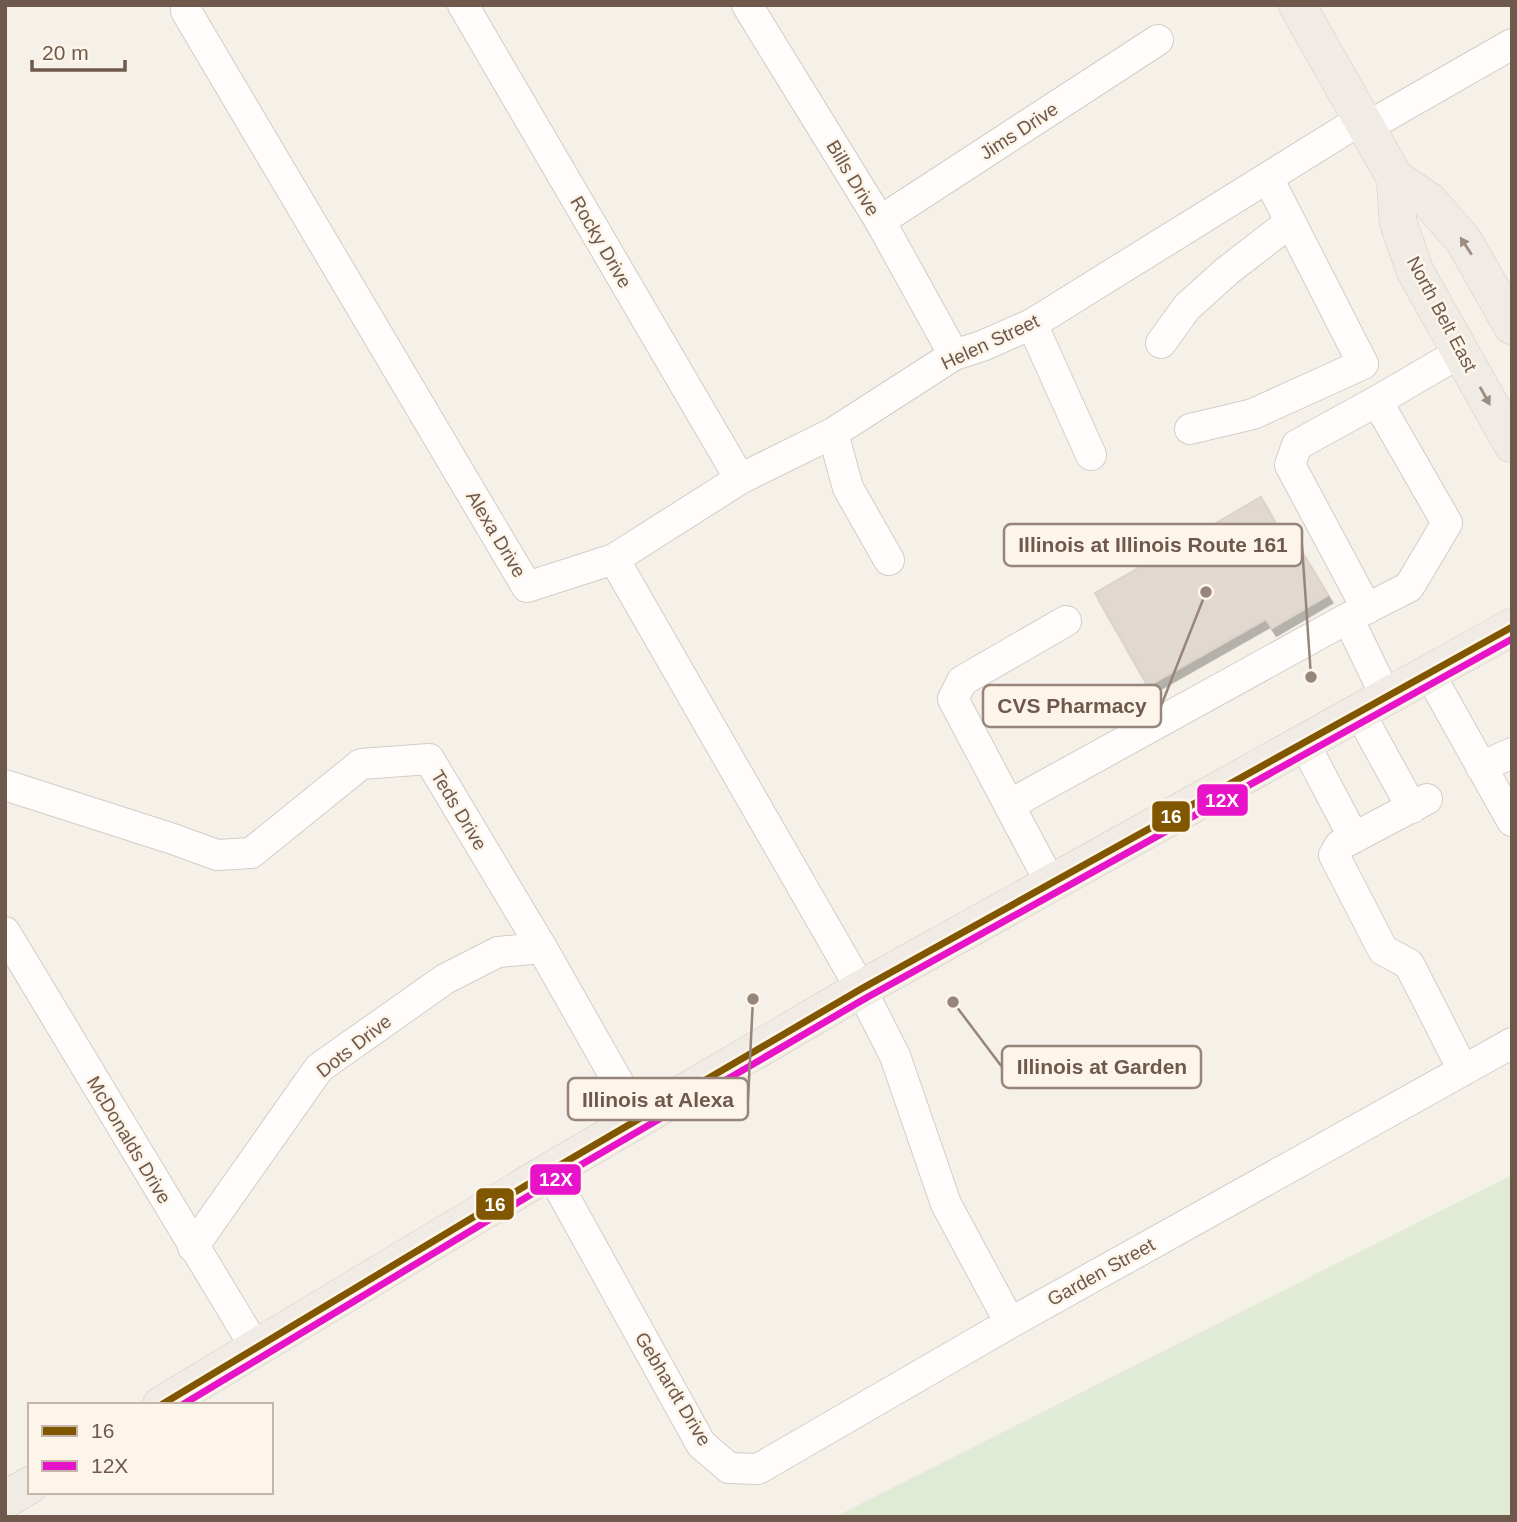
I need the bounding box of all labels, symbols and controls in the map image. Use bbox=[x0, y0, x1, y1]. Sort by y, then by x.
scale bar bbox=[32, 28, 124, 72]
text: 20 m bbox=[42, 41, 89, 64]
street label: Jims Drive bbox=[976, 98, 1062, 164]
street label: Bills Drive bbox=[822, 136, 884, 220]
street label: Rocky Drive bbox=[566, 192, 636, 292]
one-way arrow bbox=[1460, 236, 1473, 255]
street label: North Belt East bbox=[1403, 253, 1482, 376]
street label: Helen Street bbox=[938, 310, 1043, 374]
one-way arrow bbox=[1479, 386, 1491, 406]
street label: Alexa Drive bbox=[462, 487, 530, 581]
callout: Illinois at Illinois Route 161 bbox=[1004, 524, 1302, 566]
text: Illinois at Illinois Route 161 bbox=[1018, 533, 1288, 556]
callout: CVS Pharmacy bbox=[983, 685, 1161, 727]
text: CVS Pharmacy bbox=[997, 694, 1147, 717]
street label: Teds Drive bbox=[427, 766, 491, 854]
line badge: 12X bbox=[1196, 783, 1249, 817]
text: 12X bbox=[1205, 790, 1239, 811]
line badge: 16 bbox=[1151, 800, 1191, 833]
text: 16 bbox=[1160, 806, 1182, 827]
street label: Dots Drive bbox=[313, 1010, 395, 1082]
callout: Illinois at Garden bbox=[1002, 1046, 1201, 1088]
text: Illinois at Garden bbox=[1017, 1055, 1187, 1078]
street label: McDonalds Drive bbox=[83, 1073, 175, 1207]
callout: Illinois at Alexa bbox=[568, 1078, 748, 1120]
text: Illinois at Alexa bbox=[582, 1088, 734, 1111]
line badge: 12X bbox=[529, 1163, 582, 1196]
text: 12X bbox=[539, 1169, 573, 1190]
line badge: 16 bbox=[475, 1187, 515, 1221]
text: 16 bbox=[484, 1194, 506, 1215]
street label: Garden Street bbox=[1044, 1234, 1159, 1310]
street label: Gebhardt Drive bbox=[631, 1328, 715, 1450]
legend bbox=[28, 1403, 273, 1494]
text: 16 bbox=[91, 1419, 114, 1442]
text: 12X bbox=[91, 1454, 128, 1477]

